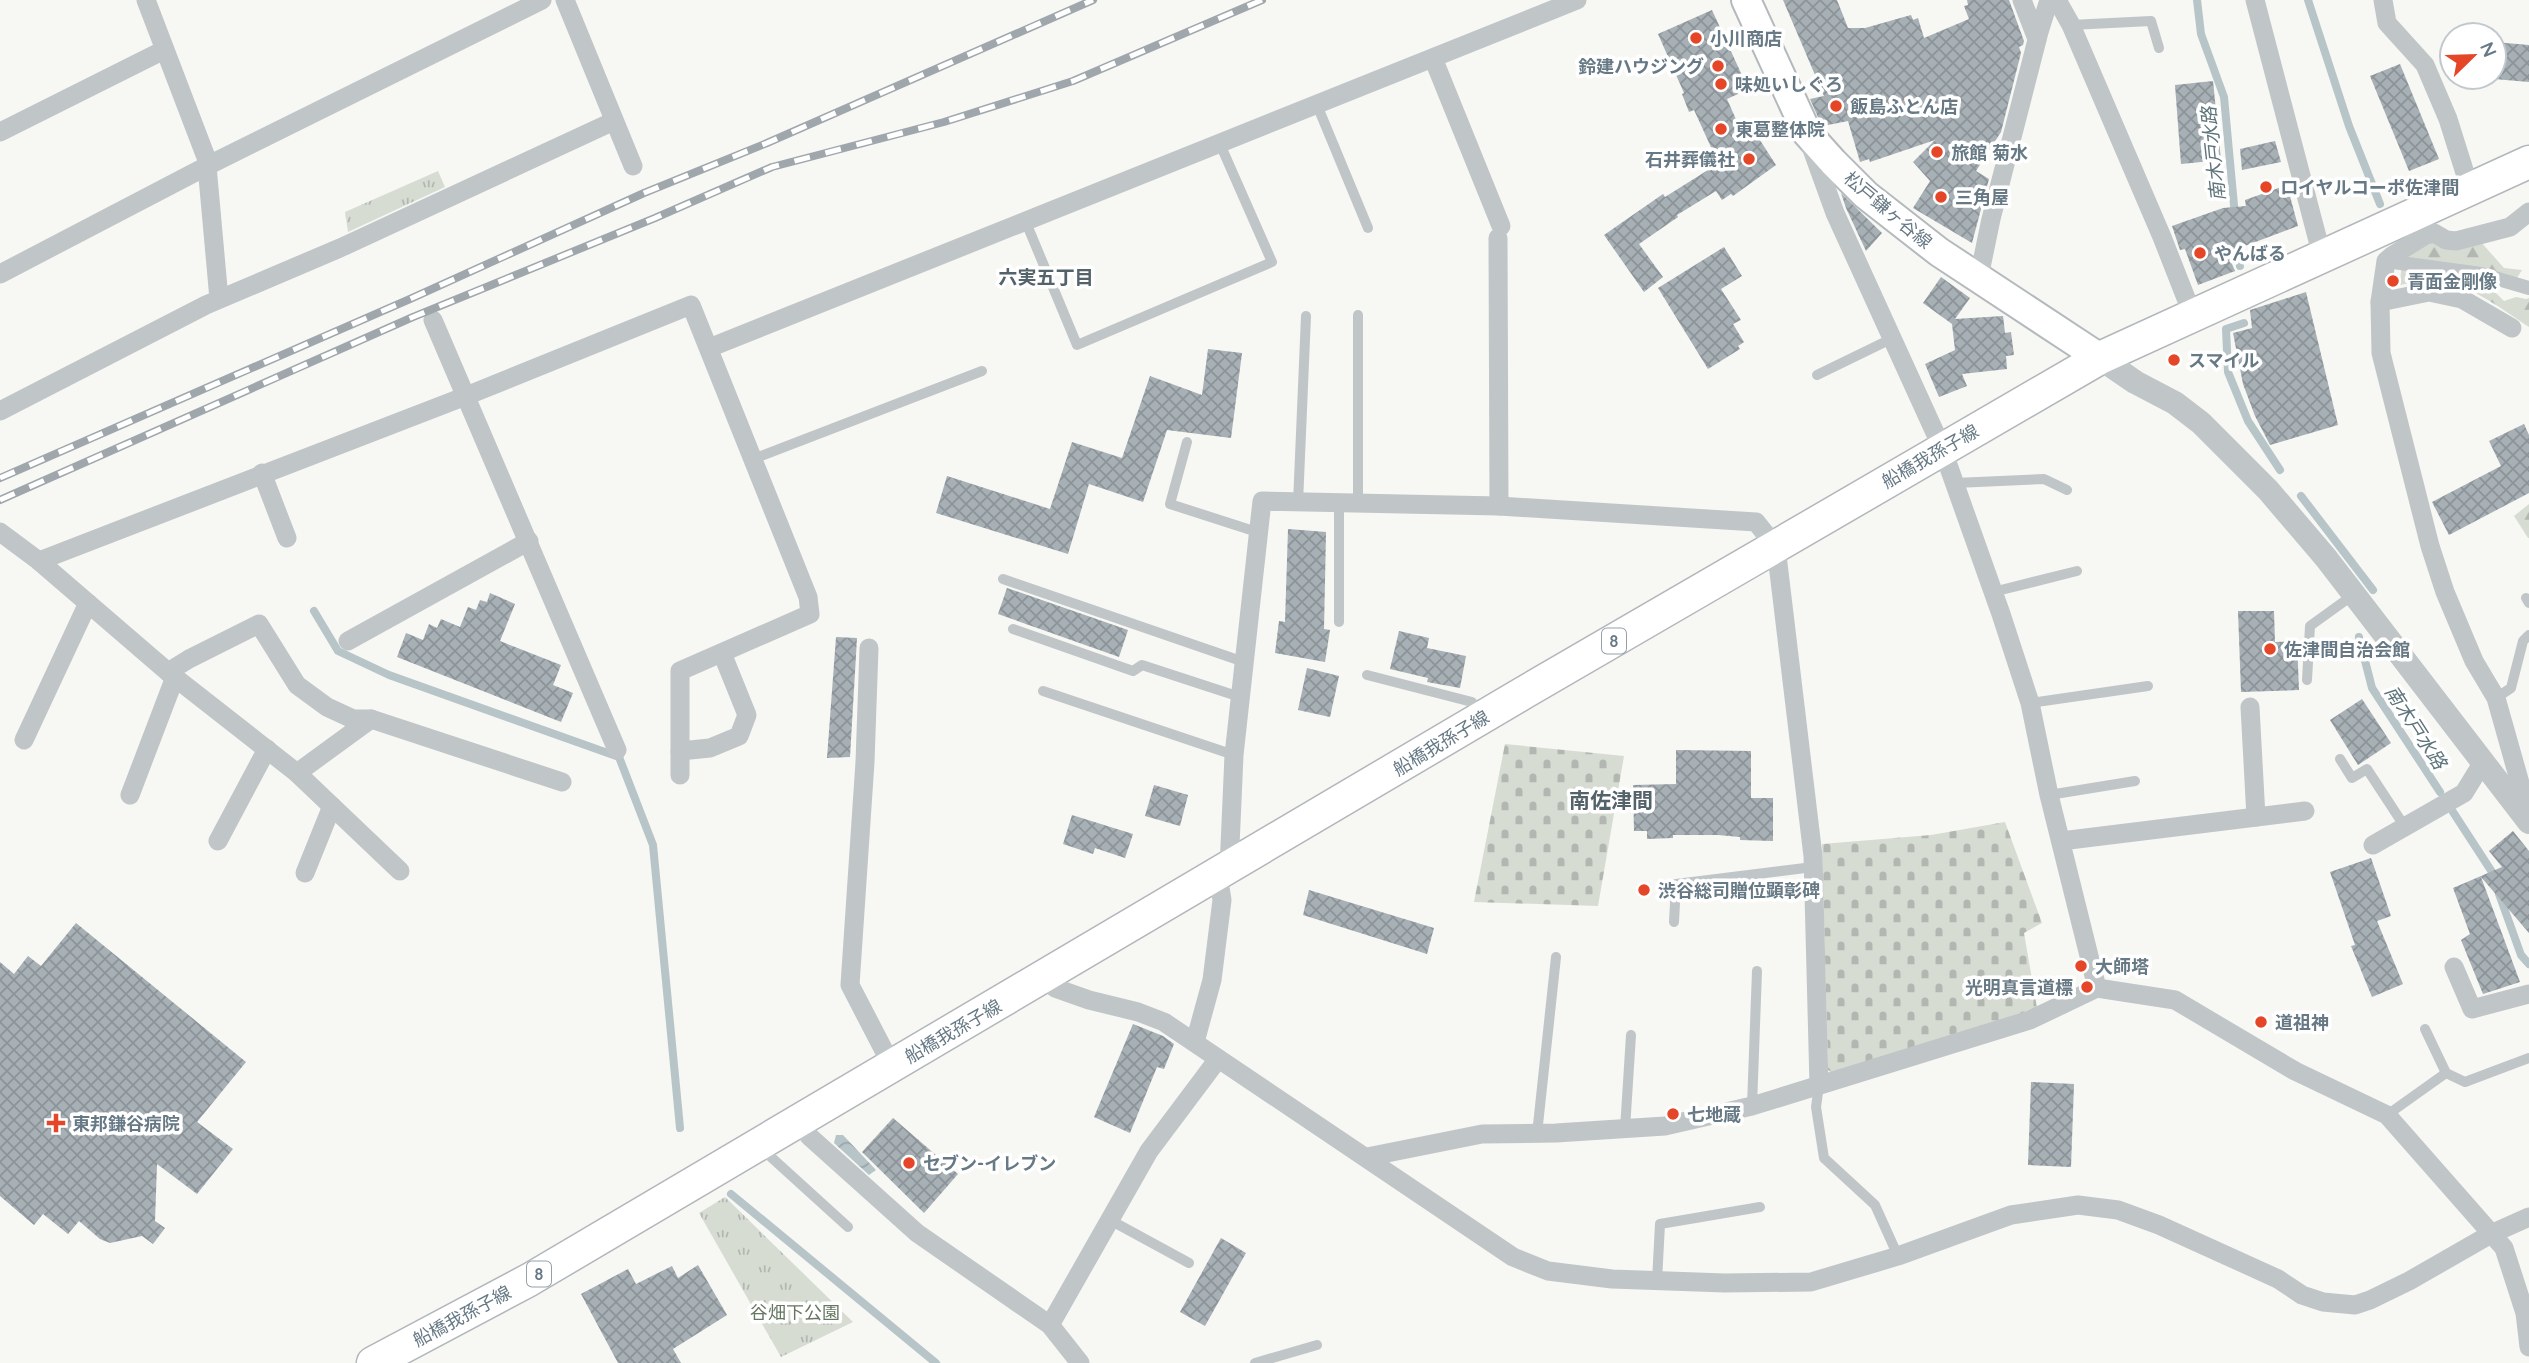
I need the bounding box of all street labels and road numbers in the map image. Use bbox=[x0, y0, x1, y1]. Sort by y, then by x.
street label: 松戸鎌ヶ谷線 bbox=[1839, 166, 1937, 254]
street label: 船橋我孫子線 bbox=[1877, 419, 1983, 493]
road number: 8 bbox=[1602, 628, 1626, 654]
street label: 船橋我孫子線 bbox=[1389, 705, 1493, 781]
street label: 船橋我孫子線 bbox=[900, 994, 1006, 1068]
road number: 8 bbox=[527, 1262, 551, 1286]
street label: 船橋我孫子線 bbox=[409, 1280, 515, 1352]

